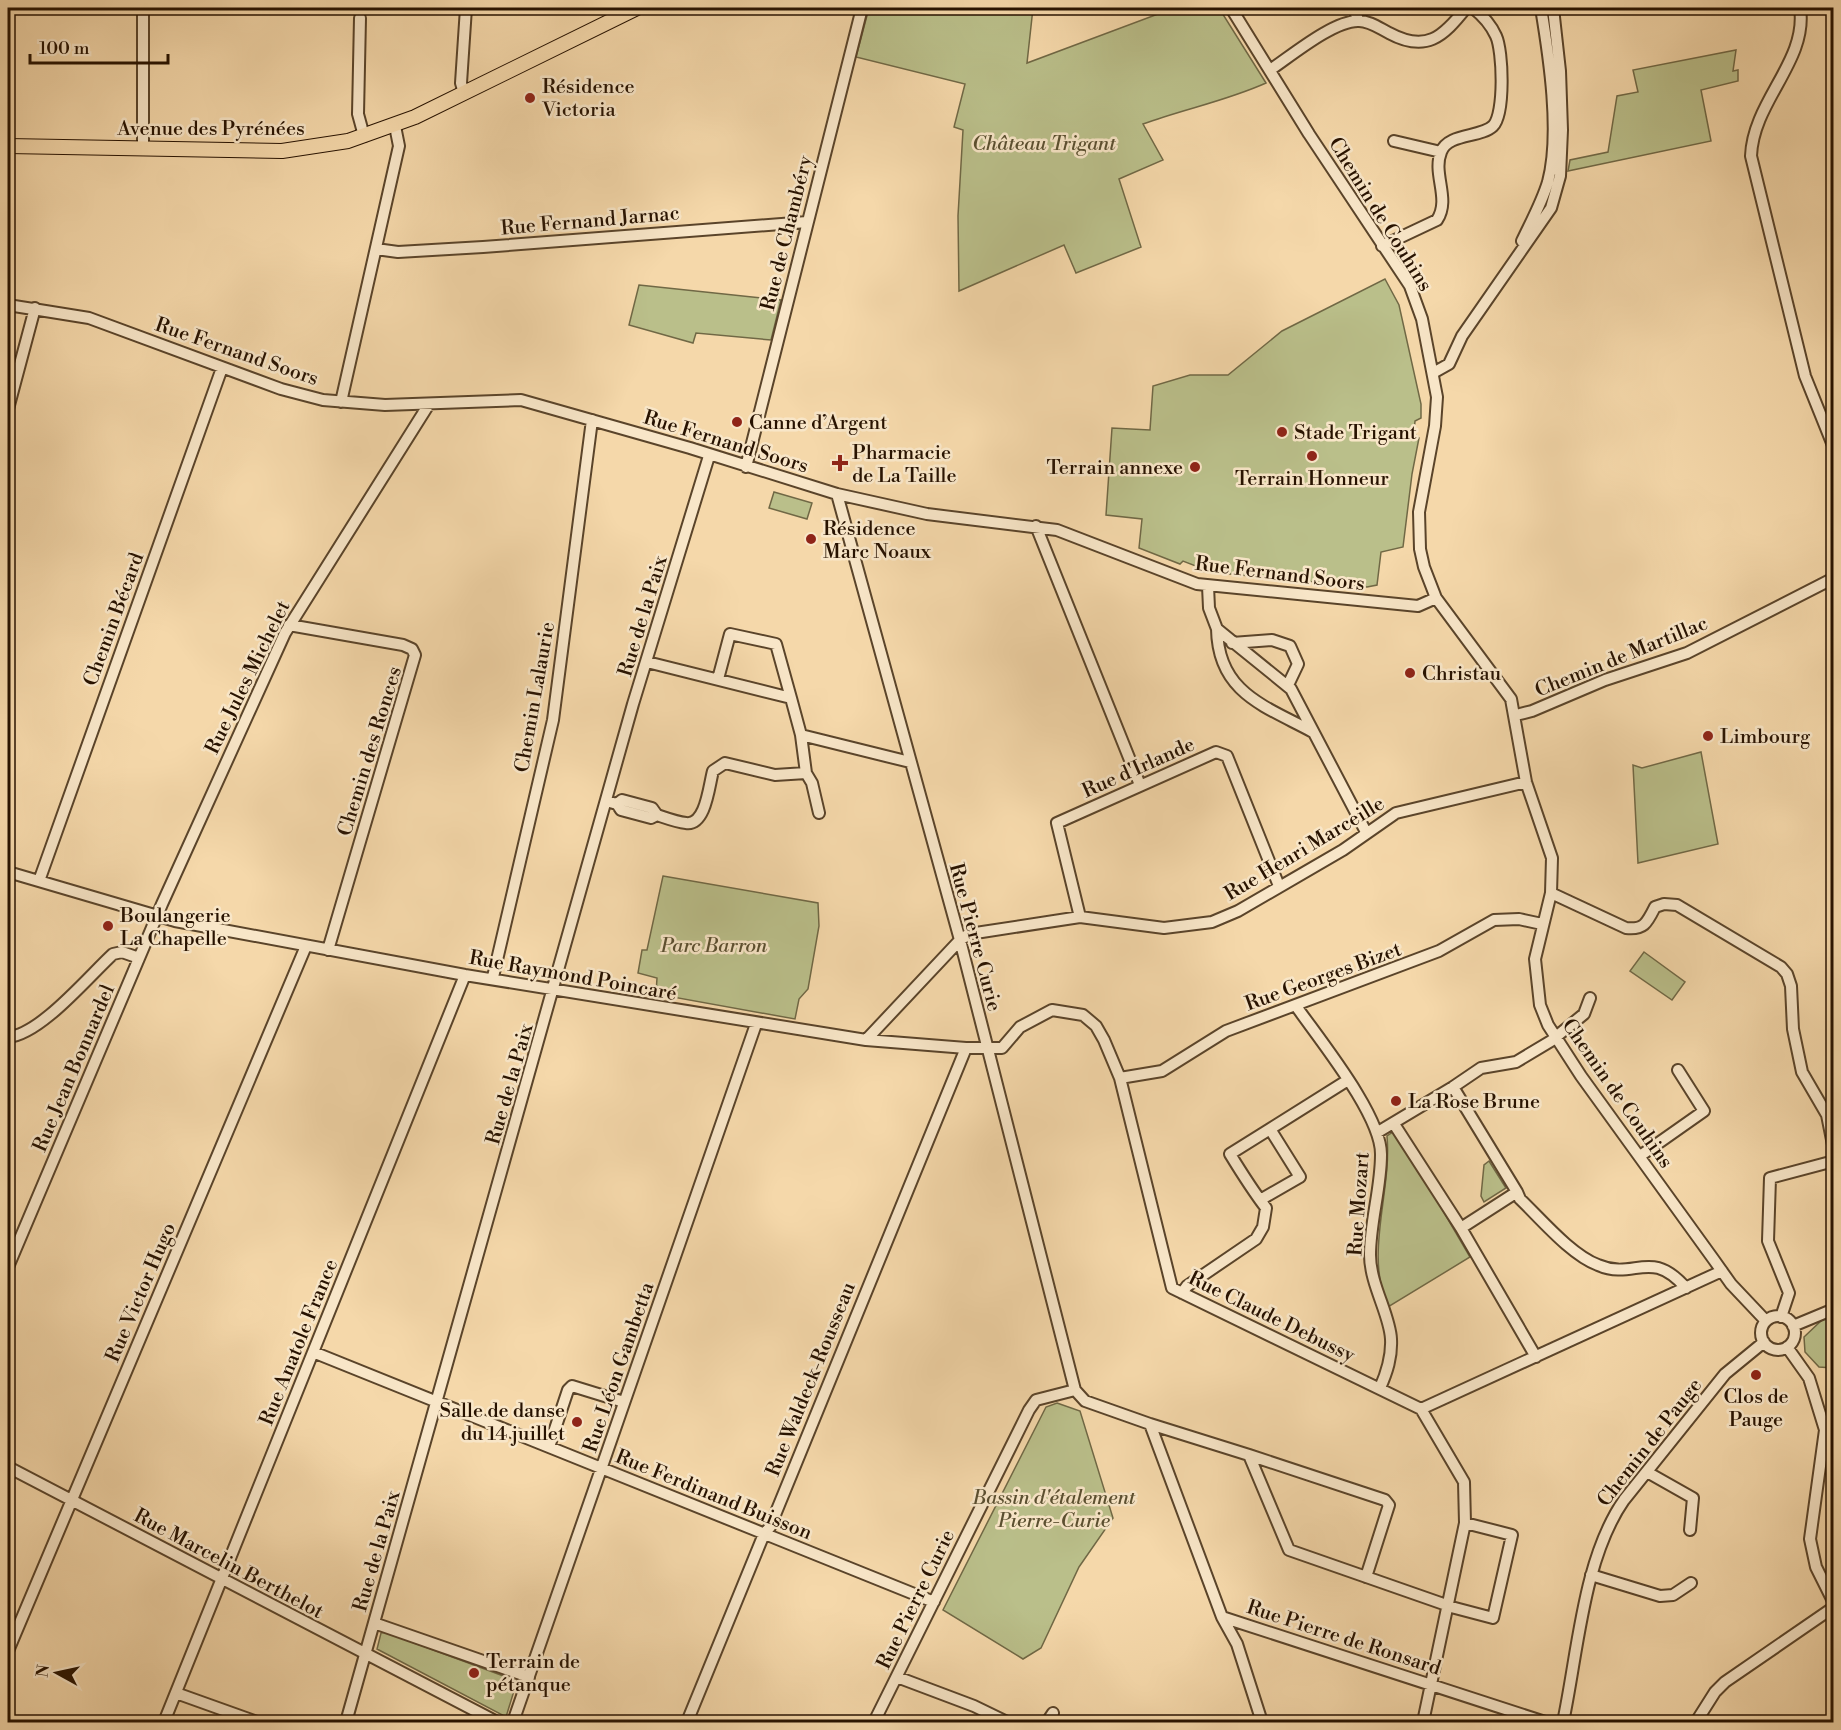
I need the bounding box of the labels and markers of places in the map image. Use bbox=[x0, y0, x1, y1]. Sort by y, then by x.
place label: Résidence Victoria bbox=[541, 75, 635, 123]
marker: Résidence Victoria bbox=[523, 91, 537, 105]
place label: Canne d’Argent bbox=[749, 411, 887, 436]
marker: Canne d’Argent bbox=[730, 415, 744, 429]
place label: Stade Trigant bbox=[1294, 421, 1417, 446]
marker: Stade Trigant bbox=[1275, 425, 1289, 439]
place label: Pharmacie de La Taille bbox=[852, 441, 957, 489]
marker: Terrain Honneur bbox=[1305, 449, 1319, 463]
marker: Pharmacie de La Taille bbox=[833, 456, 847, 470]
place label: Terrain annexe bbox=[1046, 456, 1183, 481]
marker: Terrain annexe bbox=[1188, 460, 1202, 474]
place label: Terrain Honneur bbox=[1235, 467, 1389, 492]
place label: Résidence Marc Noaux bbox=[823, 517, 932, 565]
marker: Résidence Marc Noaux bbox=[804, 532, 818, 546]
place label: Christau bbox=[1422, 662, 1502, 687]
marker: Christau bbox=[1403, 666, 1417, 680]
place label: Limbourg bbox=[1720, 725, 1811, 750]
marker: Limbourg bbox=[1701, 729, 1715, 743]
place label: Boulangerie La Chapelle bbox=[119, 904, 231, 952]
marker: Boulangerie La Chapelle bbox=[101, 919, 115, 933]
place label: La Rose Brune bbox=[1408, 1090, 1540, 1115]
marker: La Rose Brune bbox=[1389, 1094, 1403, 1108]
marker: Clos de Pauge bbox=[1749, 1368, 1763, 1382]
place label: Clos de Pauge bbox=[1723, 1385, 1789, 1433]
place label: Salle de danse du 14 juillet bbox=[440, 1399, 565, 1447]
marker: Salle de danse du 14 juillet bbox=[570, 1415, 584, 1429]
place label: Terrain de pétanque bbox=[486, 1650, 580, 1698]
marker: Terrain de pétanque bbox=[467, 1666, 481, 1680]

